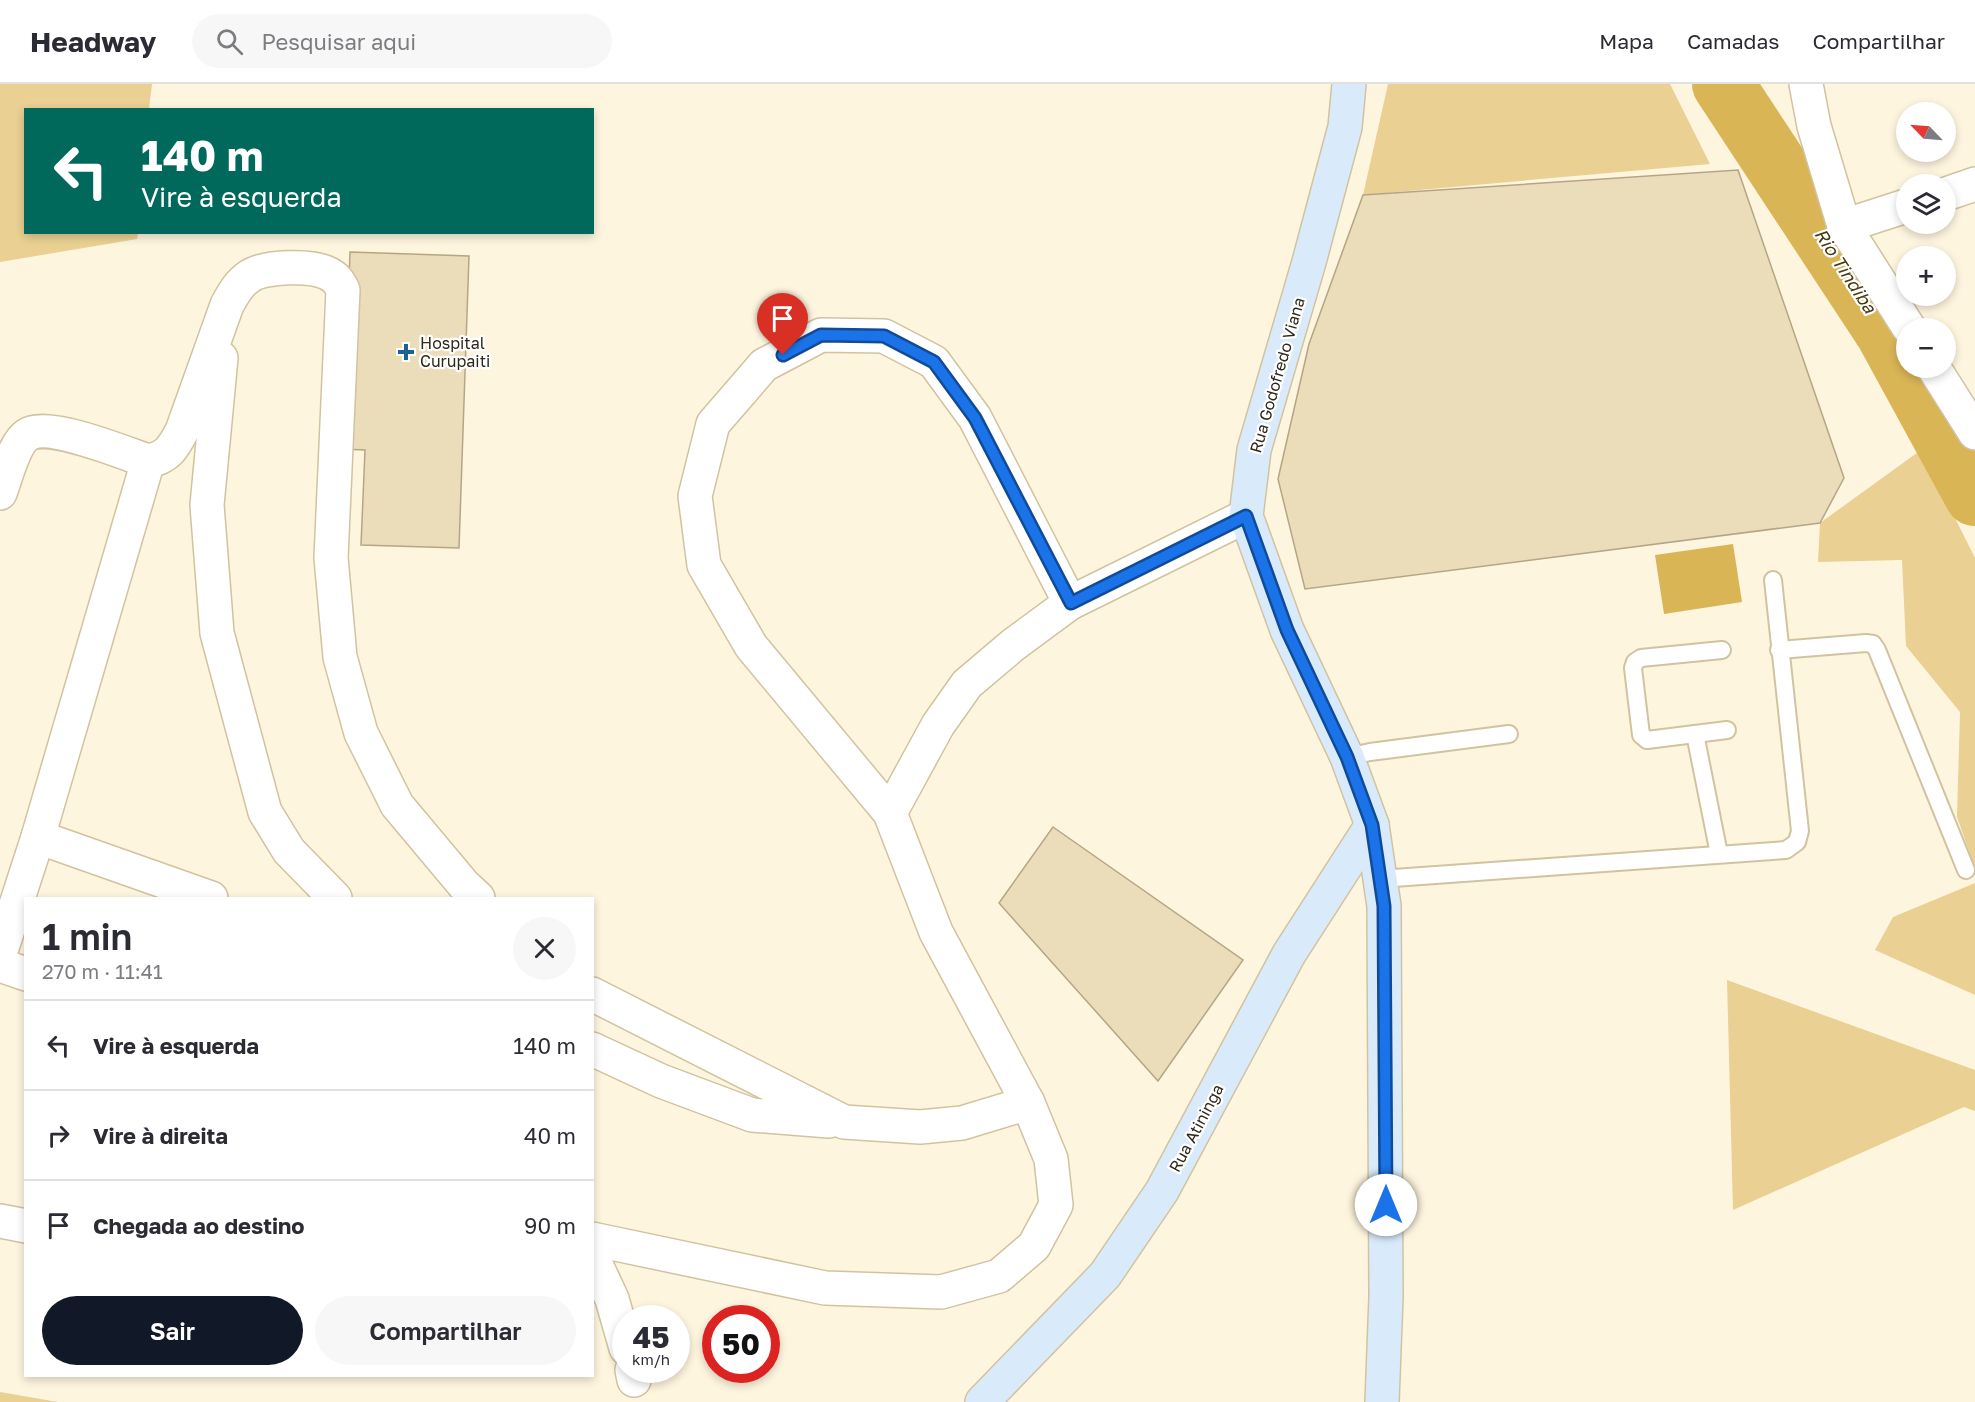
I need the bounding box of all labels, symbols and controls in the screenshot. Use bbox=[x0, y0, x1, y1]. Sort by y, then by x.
search box bbox=[192, 14, 612, 68]
text: Headway bbox=[30, 25, 156, 58]
icon: search bbox=[213, 25, 246, 58]
text: Pesquisar aqui bbox=[261, 28, 416, 55]
text: Mapa bbox=[1599, 28, 1654, 54]
text: Camadas bbox=[1687, 28, 1779, 54]
text: Compartilhar bbox=[1812, 28, 1945, 54]
north arrow bbox=[1896, 102, 1956, 162]
map controls bbox=[1896, 102, 1956, 378]
text: 140 m bbox=[141, 130, 263, 180]
icon: left bbox=[42, 132, 120, 210]
button: layers bbox=[1896, 174, 1956, 234]
text: Vire à esquerda bbox=[141, 181, 342, 213]
water label: Rio Tindiba bbox=[1810, 224, 1882, 318]
button: + bbox=[1896, 246, 1956, 306]
pin bbox=[757, 293, 808, 355]
street label: Rua Godofredo Viana bbox=[1245, 295, 1309, 455]
icon: arrive bbox=[766, 302, 799, 335]
button: − bbox=[1896, 318, 1956, 378]
place label: Hospital Curupaiti bbox=[420, 333, 490, 371]
marker: Hospital Curupaiti bbox=[397, 343, 415, 361]
text: 1 min bbox=[42, 915, 132, 958]
button: close bbox=[513, 917, 576, 980]
text: 270 m · 11:41 bbox=[42, 959, 163, 983]
icon: left bbox=[42, 1029, 75, 1062]
text: Vire à esquerda bbox=[93, 1032, 259, 1059]
text: 140 m bbox=[513, 1032, 576, 1059]
street label: Rua Atininga bbox=[1164, 1081, 1228, 1175]
icon: right bbox=[42, 1119, 75, 1152]
text: Vire à direita bbox=[93, 1122, 228, 1149]
text: 40 m bbox=[524, 1122, 576, 1149]
position arrow bbox=[1354, 1173, 1418, 1237]
icon: arrive bbox=[42, 1209, 75, 1242]
text: Chegada ao destino bbox=[93, 1212, 305, 1239]
text: 90 m bbox=[524, 1212, 576, 1239]
button: Sair bbox=[42, 1296, 303, 1365]
button: Compartilhar bbox=[315, 1296, 576, 1365]
speed limit sign: 50 bbox=[702, 1305, 780, 1383]
text: 45 bbox=[632, 1319, 670, 1355]
text: km/h bbox=[632, 1350, 670, 1368]

